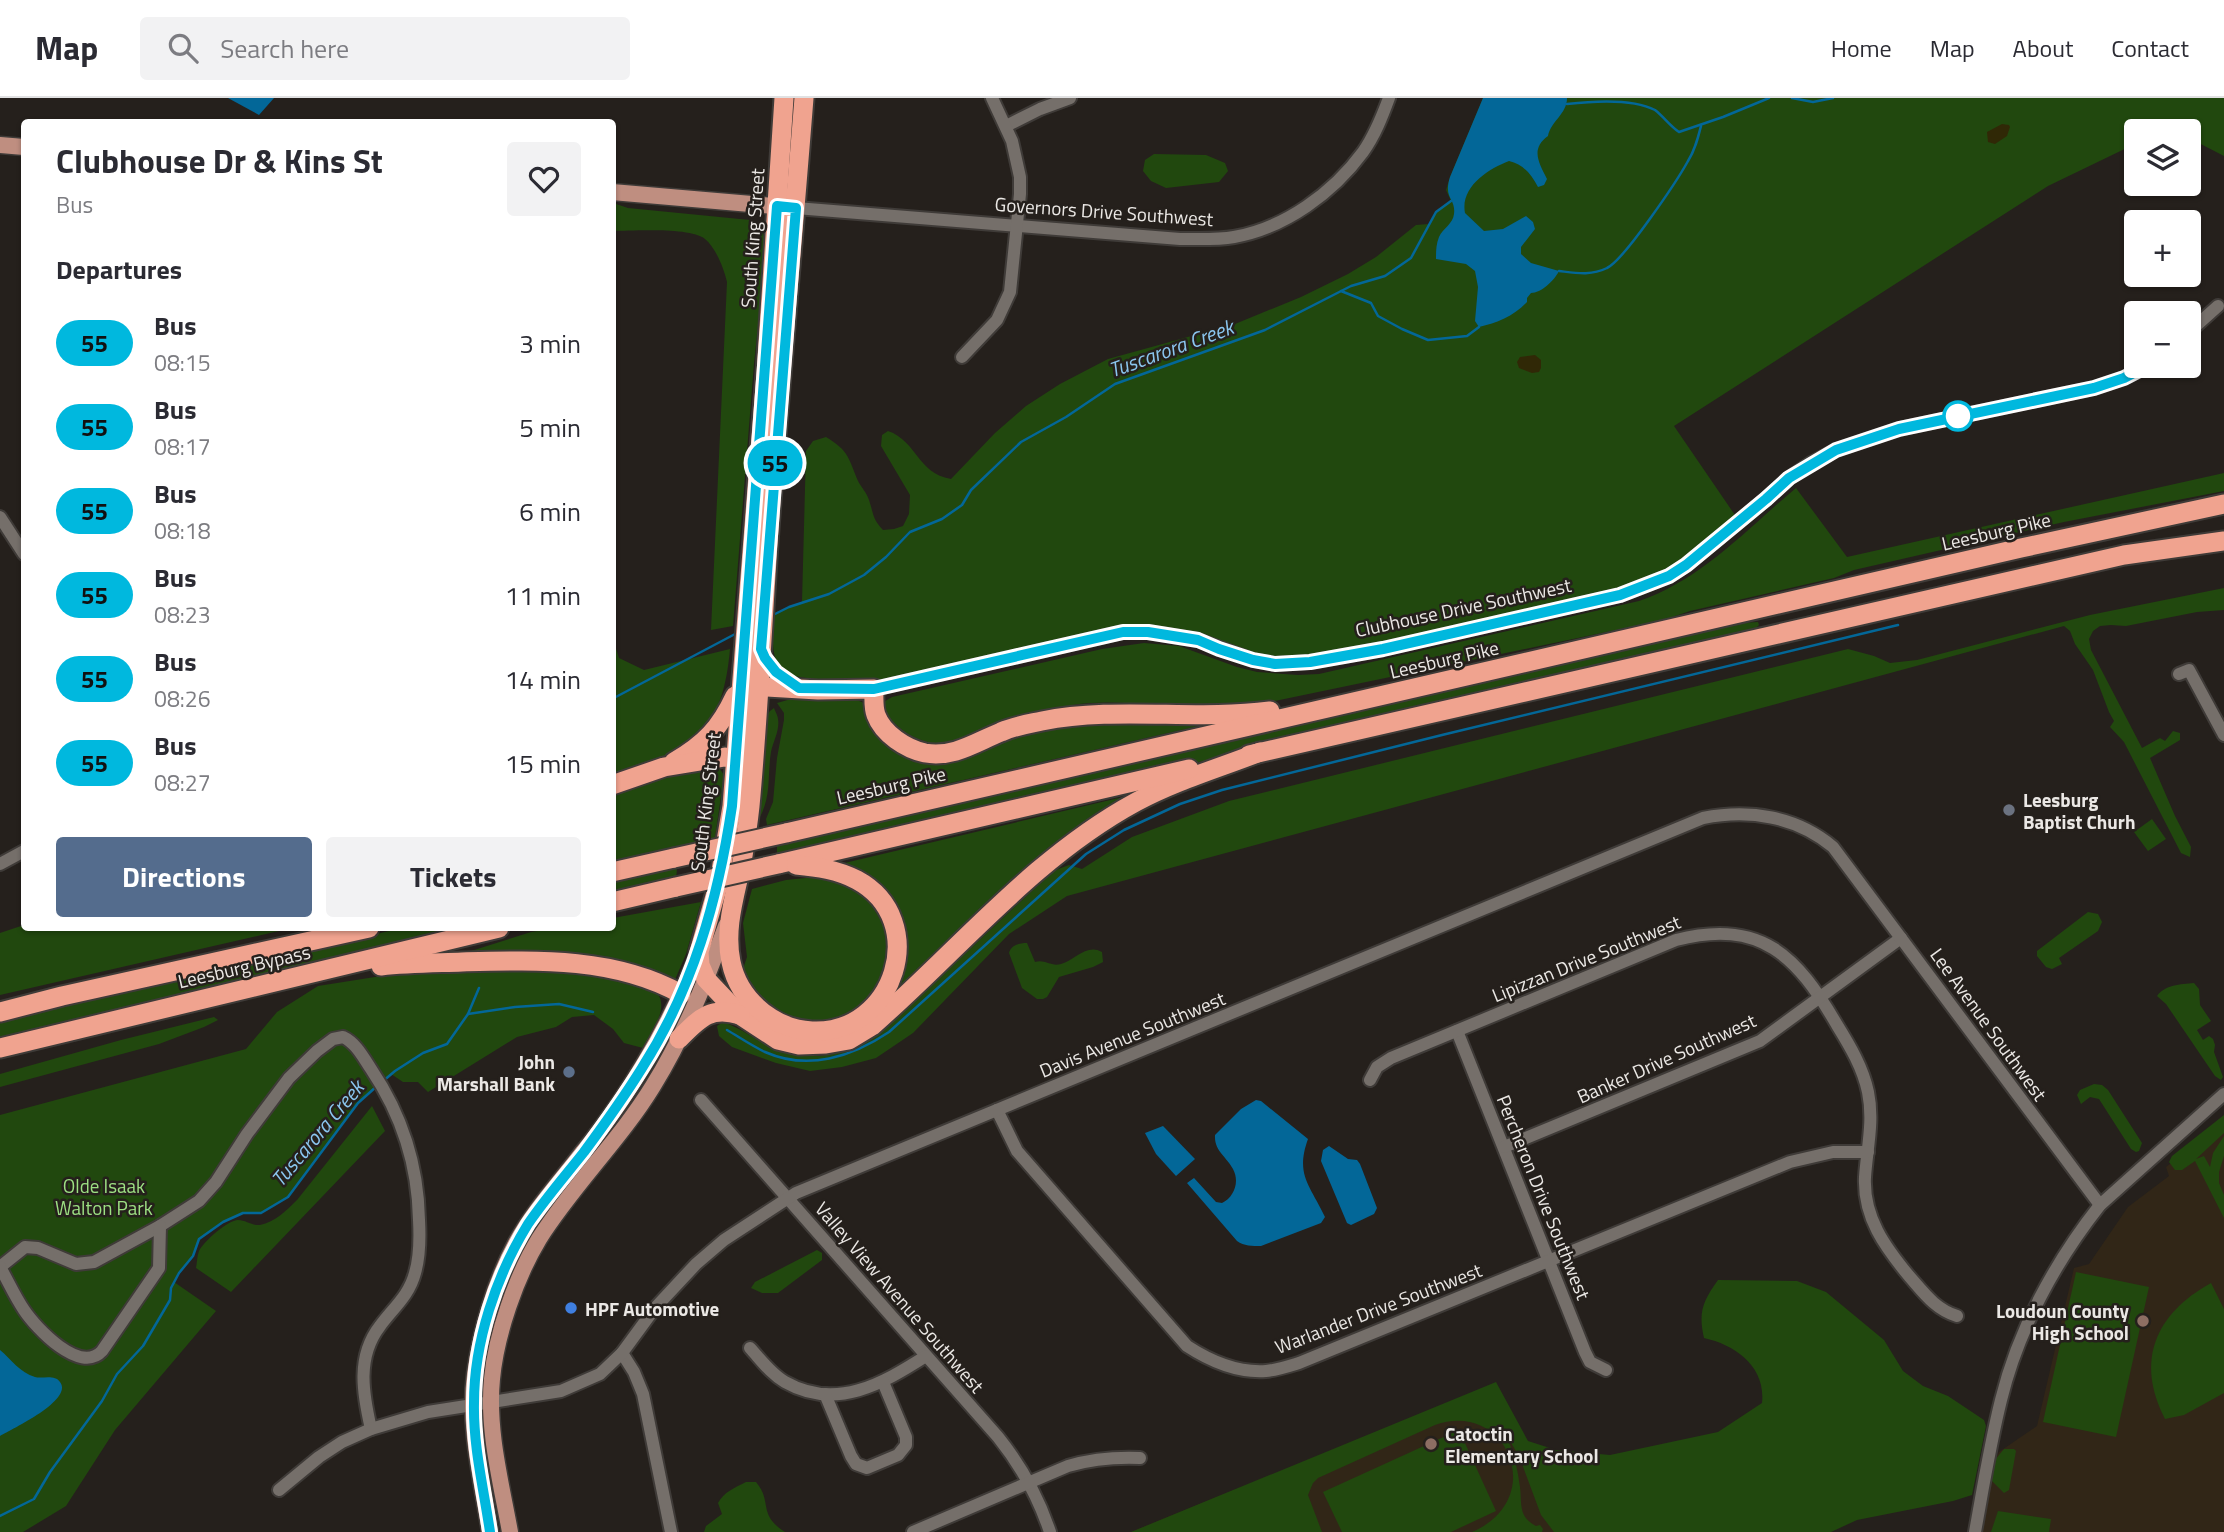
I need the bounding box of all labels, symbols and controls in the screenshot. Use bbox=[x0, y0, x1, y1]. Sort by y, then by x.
search box bbox=[140, 17, 630, 80]
text: Map bbox=[35, 23, 98, 73]
icon: search bbox=[164, 29, 202, 67]
text: Search here bbox=[220, 29, 349, 68]
text: Home bbox=[1831, 30, 1892, 66]
text: Map bbox=[1930, 30, 1975, 66]
text: About bbox=[2013, 30, 2073, 66]
text: Contact bbox=[2111, 30, 2189, 66]
map controls bbox=[2124, 119, 2201, 378]
button: layers bbox=[2124, 119, 2201, 196]
text: Clubhouse Dr & Kins St bbox=[56, 136, 383, 186]
button: heart bbox=[507, 142, 581, 216]
street label: South King Street bbox=[733, 167, 771, 309]
text: Bus bbox=[56, 187, 93, 222]
street label: Governors Drive Southwest bbox=[994, 189, 1215, 233]
button: + bbox=[2124, 210, 2201, 287]
text: Departures bbox=[56, 250, 182, 289]
button: − bbox=[2124, 301, 2201, 378]
text: Bus bbox=[154, 306, 196, 345]
water label: Tuscarora Creek bbox=[1104, 310, 1240, 385]
text: 3 min bbox=[519, 324, 581, 363]
text: 55 bbox=[81, 325, 108, 361]
text: 08:15 bbox=[154, 345, 211, 380]
text: Bus bbox=[154, 390, 196, 429]
unlabelled marker bbox=[1943, 401, 1973, 431]
text: 5 min bbox=[519, 408, 581, 447]
text: 55 bbox=[81, 409, 108, 445]
text: 08:17 bbox=[154, 429, 211, 464]
line badge: 55 bbox=[744, 440, 806, 486]
text: 55 bbox=[762, 445, 788, 481]
text: Bus bbox=[154, 474, 196, 513]
text: 6 min bbox=[519, 492, 581, 531]
text: 55 bbox=[81, 493, 108, 529]
street label: Leesburg Pike bbox=[1938, 504, 2054, 558]
text: 08:18 bbox=[154, 513, 211, 548]
text: Bus bbox=[154, 558, 196, 597]
street label: Clubhouse Drive Southwest bbox=[1352, 570, 1574, 644]
text: 11 min bbox=[505, 576, 581, 615]
text: 55 bbox=[81, 577, 108, 613]
text: 08:23 bbox=[154, 597, 211, 632]
street label: Leesburg Pike bbox=[1386, 632, 1502, 686]
text: Bus bbox=[154, 642, 196, 681]
text: 14 min bbox=[505, 660, 581, 699]
text: 55 bbox=[81, 661, 108, 697]
text: 08:26 bbox=[154, 681, 211, 716]
text: Bus bbox=[154, 726, 196, 765]
street label: South King Street bbox=[682, 731, 728, 873]
text: 15 min bbox=[505, 744, 581, 783]
text: 55 bbox=[81, 745, 108, 781]
street label: Leesburg Pike bbox=[833, 758, 949, 812]
text: 08:27 bbox=[154, 765, 211, 800]
place label: Leesburg Baptist Churh bbox=[2023, 785, 2135, 836]
marker: Leesburg Baptist Churh bbox=[2001, 802, 2017, 818]
button: Directions bbox=[56, 837, 312, 917]
button: Tickets bbox=[326, 837, 581, 917]
street label: Lipizzan Drive Southwest bbox=[1487, 907, 1685, 1009]
street label: Leesburg Bypass bbox=[175, 937, 313, 995]
street label: Lee Avenue Southwest bbox=[1924, 942, 2055, 1107]
street label: Davis Avenue Southwest bbox=[1035, 983, 1230, 1085]
street label: Banker Drive Southwest bbox=[1572, 1005, 1760, 1111]
place label: John Marshall Bank bbox=[437, 1047, 555, 1098]
marker: John Marshall Bank bbox=[561, 1064, 577, 1080]
water label: Tuscarora Creek bbox=[263, 1071, 373, 1193]
street label: Percheron Drive Southwest bbox=[1490, 1090, 1598, 1304]
park label: Olde Isaak Walton Park bbox=[55, 1171, 153, 1222]
street label: Valley View Avenue Southwest bbox=[809, 1195, 992, 1399]
street label: Warlander Drive Southwest bbox=[1270, 1255, 1486, 1361]
place label: HPF Automotive bbox=[585, 1294, 719, 1323]
place label: Loudoun County High School bbox=[1996, 1296, 2129, 1347]
marker: HPF Automotive bbox=[563, 1300, 579, 1316]
marker: Loudoun County High School bbox=[2135, 1313, 2151, 1329]
place label: Catoctin Elementary School bbox=[1445, 1419, 1599, 1470]
marker: Catoctin Elementary School bbox=[1423, 1436, 1439, 1452]

